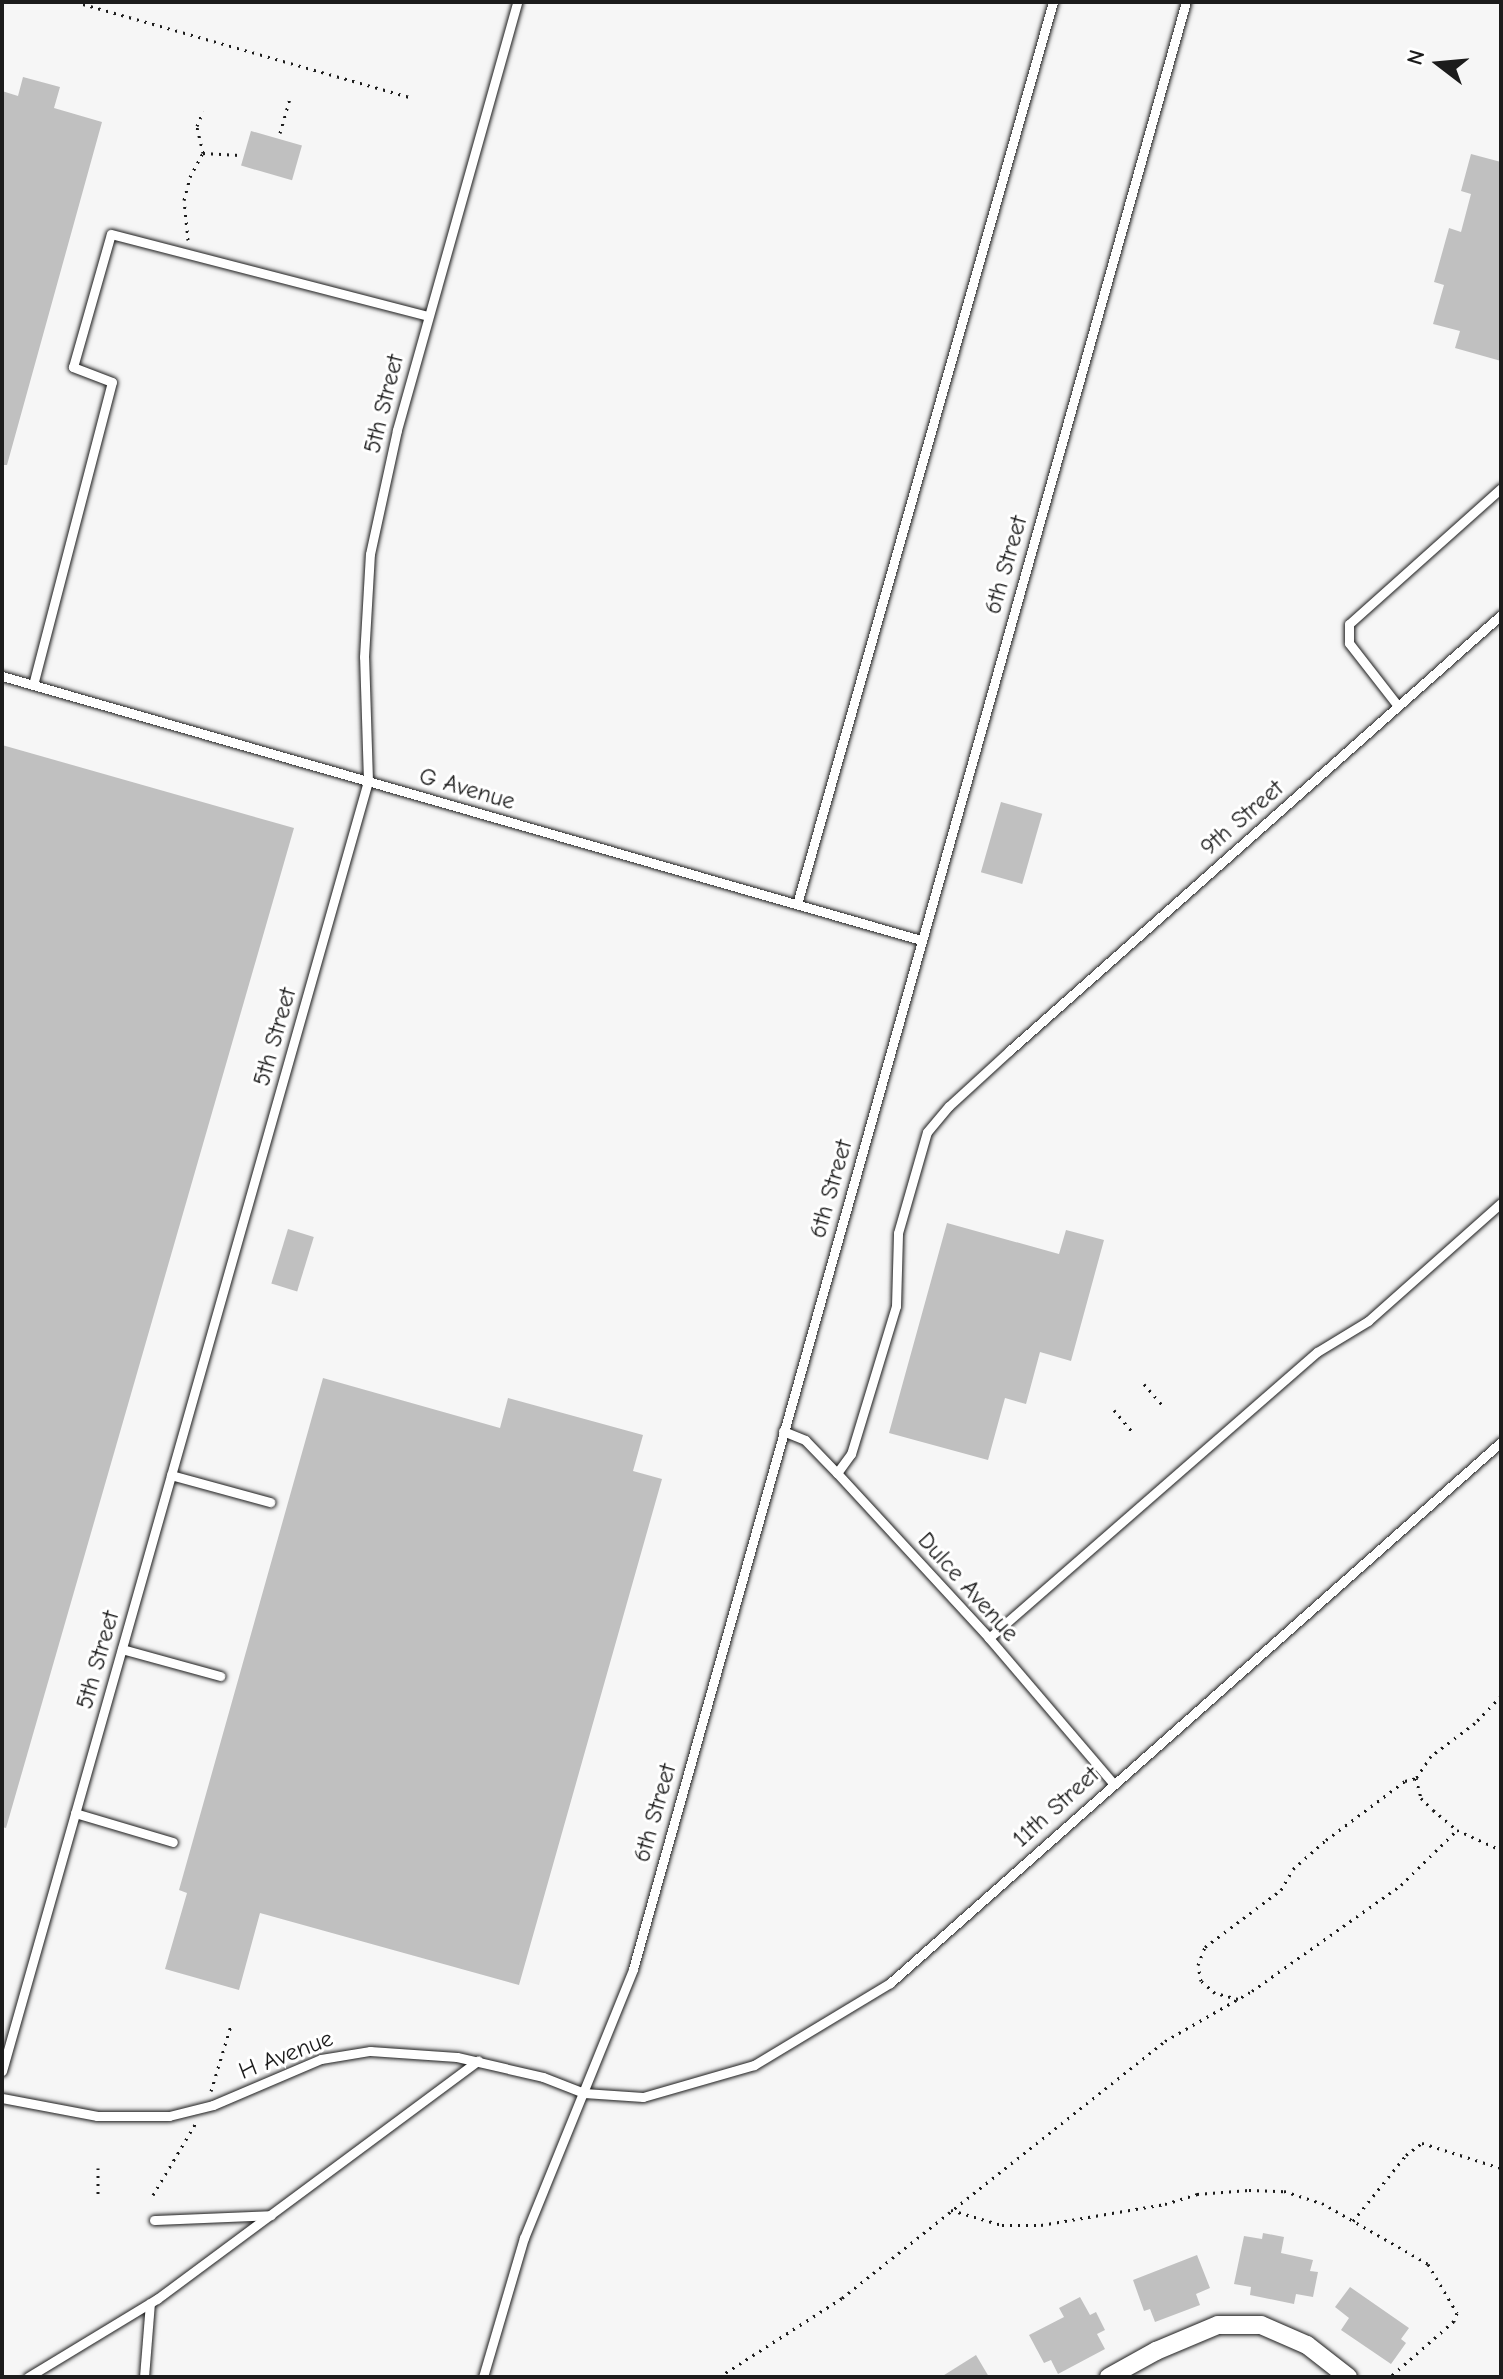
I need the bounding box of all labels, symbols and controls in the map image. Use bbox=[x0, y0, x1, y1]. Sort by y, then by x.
north arrow bbox=[1399, 24, 1479, 104]
text: N bbox=[1401, 47, 1430, 68]
street label: 5th Street bbox=[358, 352, 410, 456]
street label: 6th Street bbox=[978, 513, 1034, 617]
street label: G Avenue bbox=[416, 762, 518, 816]
street label: 9th Street bbox=[1195, 774, 1289, 862]
street label: 5th Street bbox=[247, 985, 303, 1089]
street label: 6th Street bbox=[803, 1137, 859, 1241]
street label: Dulce Avenue bbox=[911, 1526, 1025, 1648]
street label: 5th Street bbox=[70, 1608, 126, 1712]
street label: 6th Street bbox=[627, 1761, 683, 1865]
street label: 11th Street bbox=[1007, 1761, 1105, 1853]
street label: H Avenue bbox=[235, 2024, 337, 2086]

